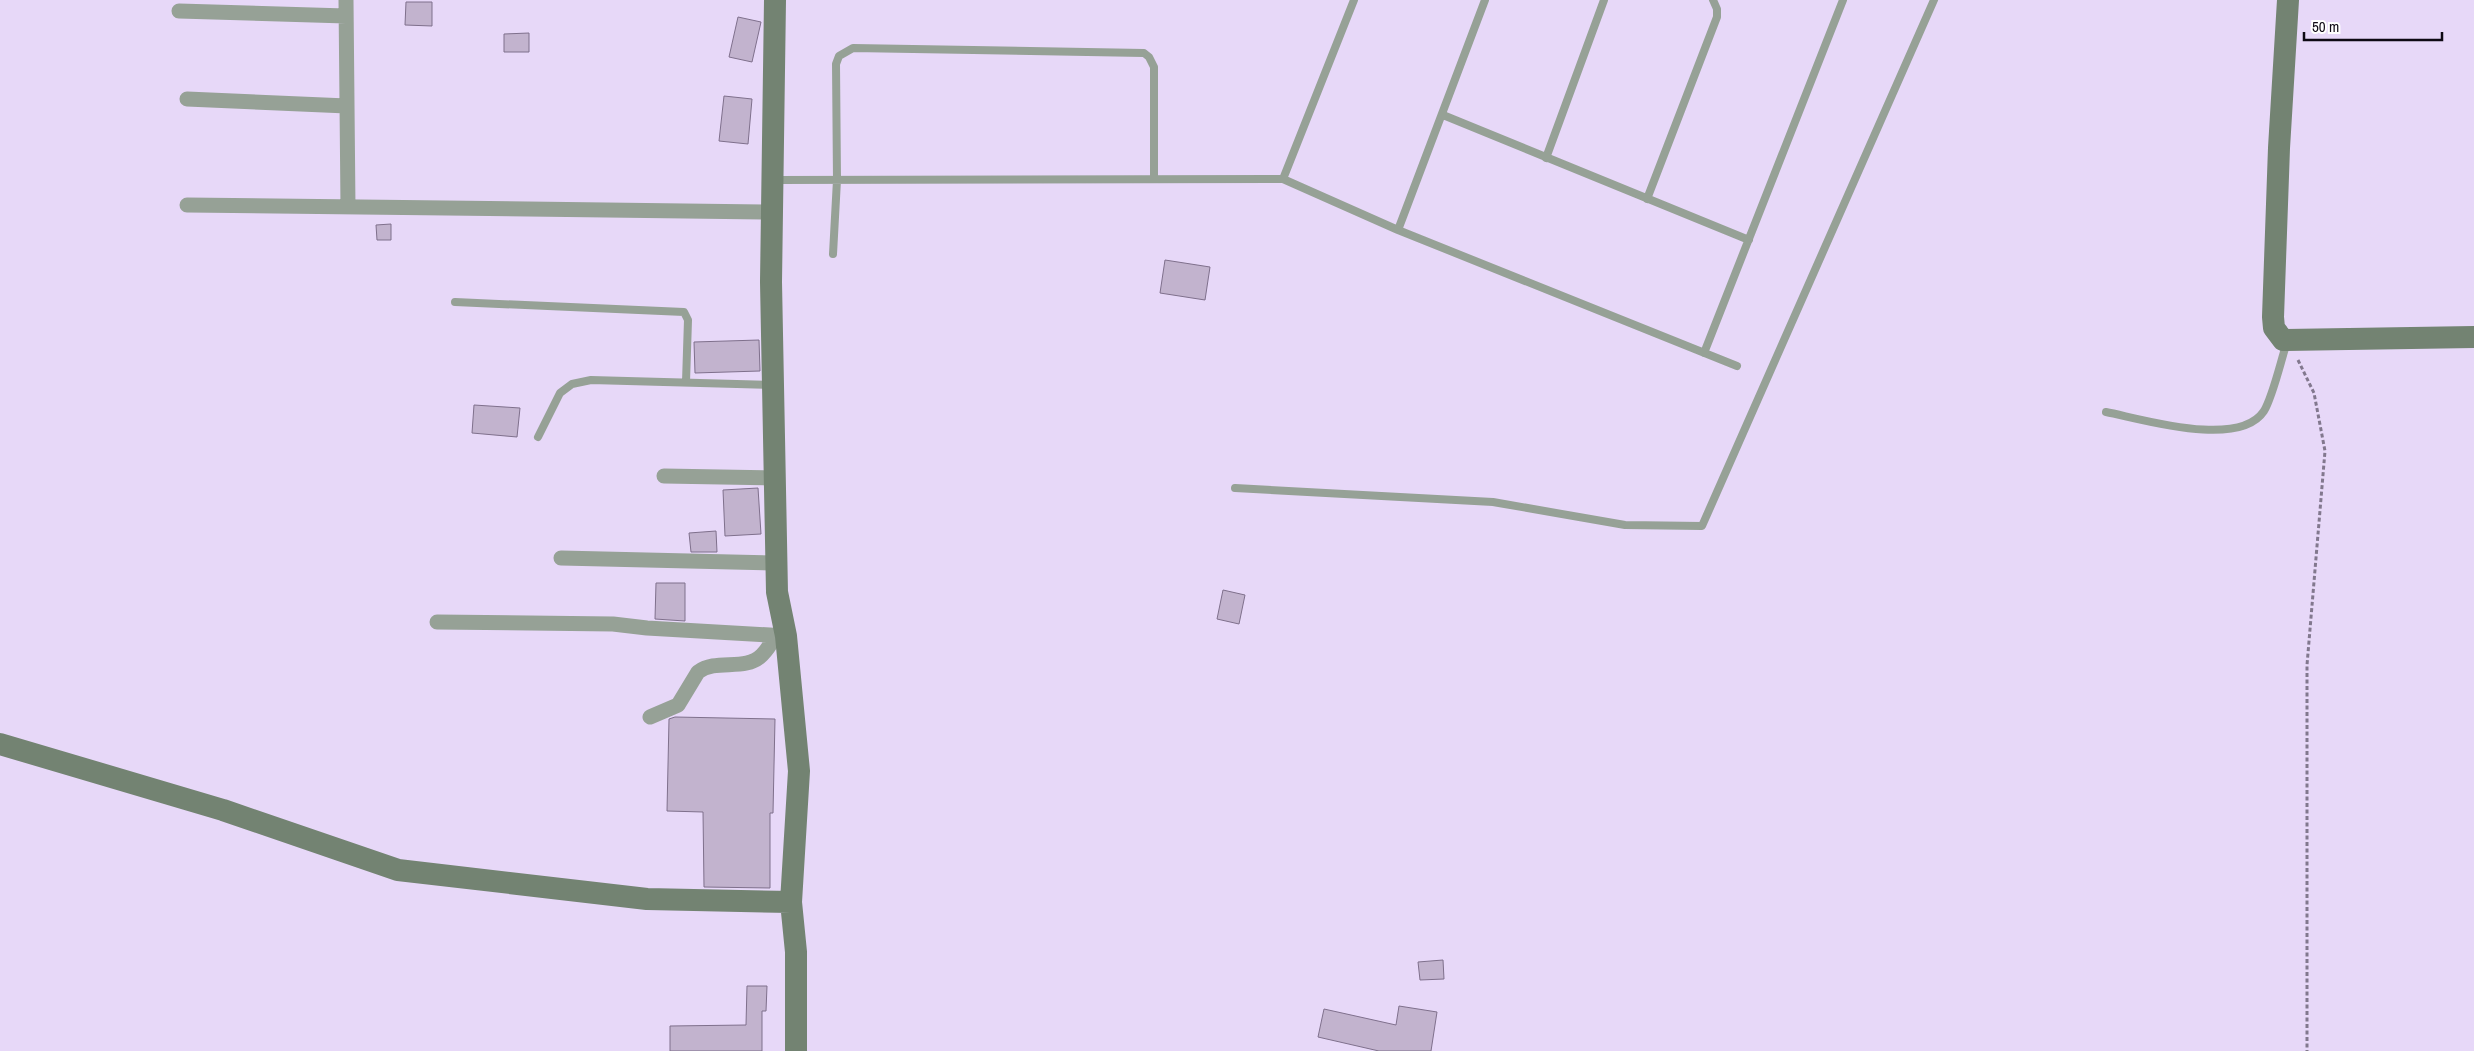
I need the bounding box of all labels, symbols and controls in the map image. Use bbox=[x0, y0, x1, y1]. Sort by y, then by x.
scale bar bbox=[2304, 10, 2442, 42]
text: 50 m bbox=[2312, 16, 2339, 37]

